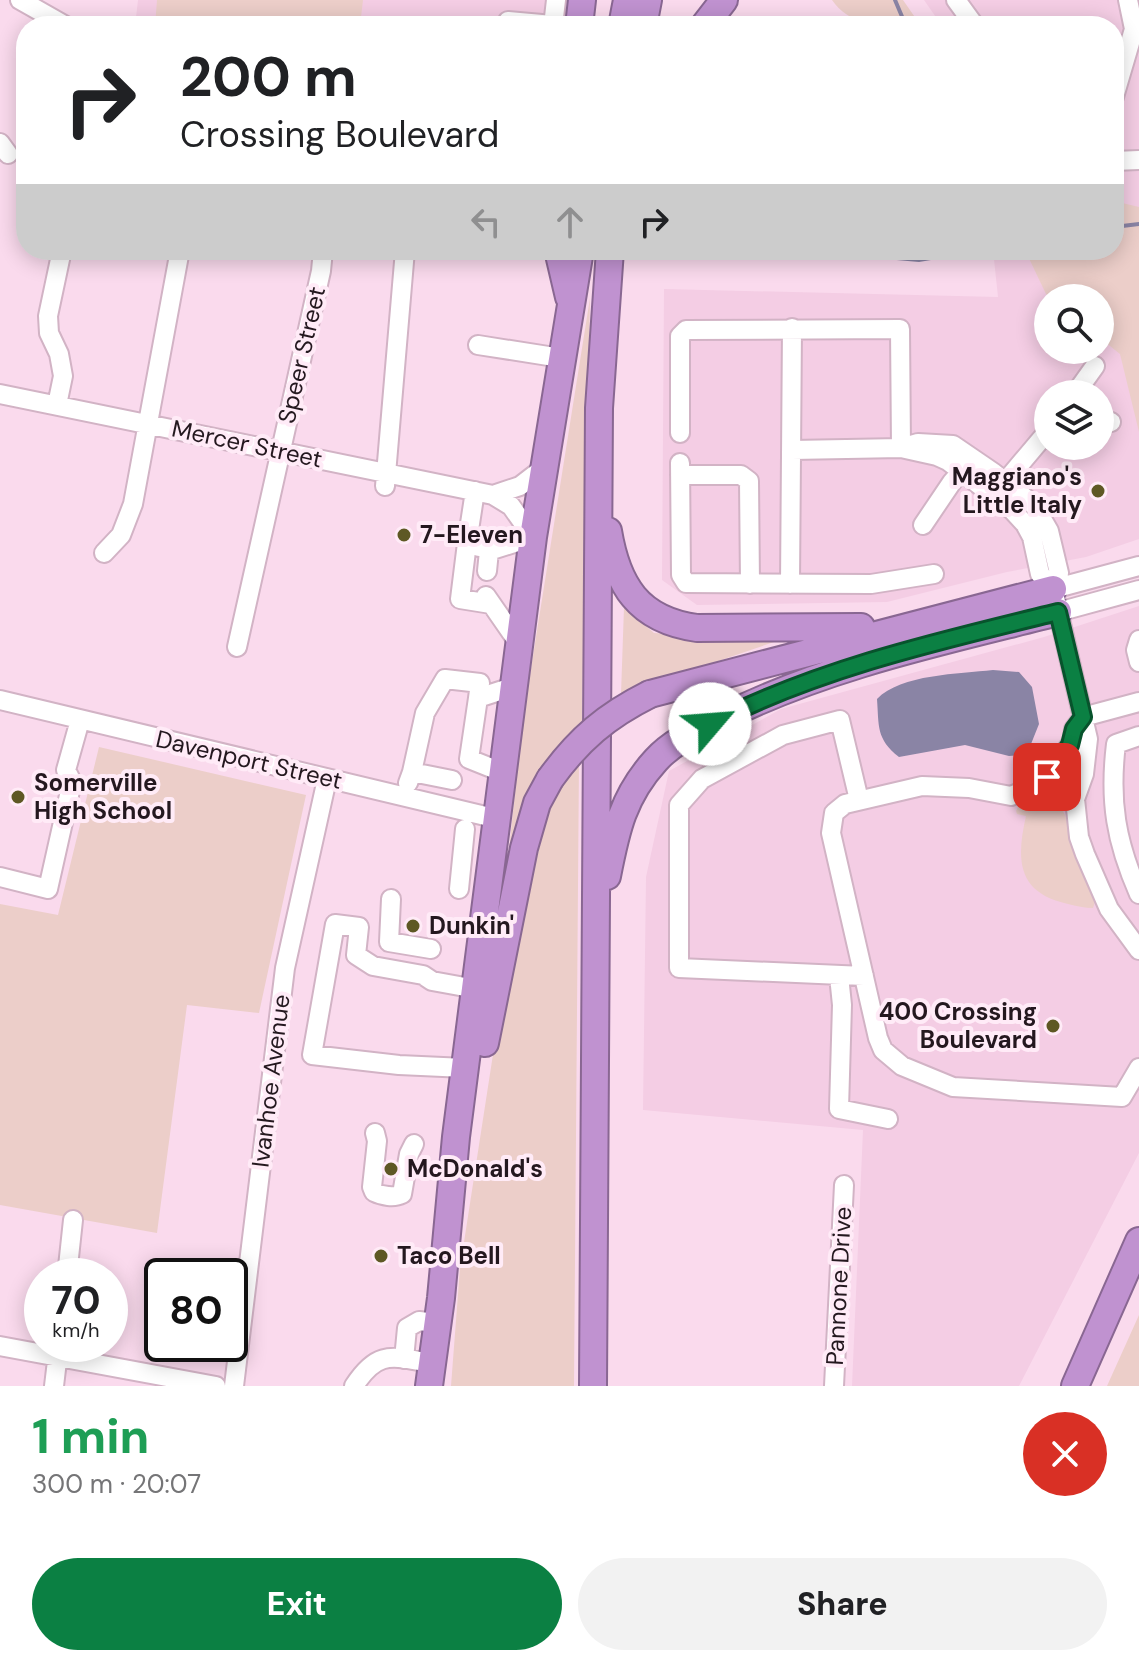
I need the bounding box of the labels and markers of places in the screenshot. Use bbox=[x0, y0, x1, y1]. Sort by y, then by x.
place label: Maggiano's Little Italy bbox=[952, 461, 1082, 520]
marker: Maggiano's Little Italy bbox=[1089, 482, 1107, 500]
place label: 7-Eleven bbox=[420, 519, 523, 550]
marker: 7-Eleven bbox=[395, 526, 413, 544]
pin bbox=[1013, 743, 1081, 811]
place label: Somerville High School bbox=[34, 767, 172, 826]
marker: Somerville High School bbox=[9, 788, 27, 806]
place label: Dunkin' bbox=[429, 910, 514, 941]
marker: Dunkin' bbox=[404, 917, 422, 935]
place label: 400 Crossing Boulevard bbox=[879, 996, 1037, 1055]
marker: 400 Crossing Boulevard bbox=[1044, 1017, 1062, 1035]
place label: McDonald's bbox=[407, 1153, 543, 1184]
marker: McDonald's bbox=[382, 1160, 400, 1178]
place label: Taco Bell bbox=[397, 1240, 501, 1271]
marker: Taco Bell bbox=[372, 1247, 390, 1265]

